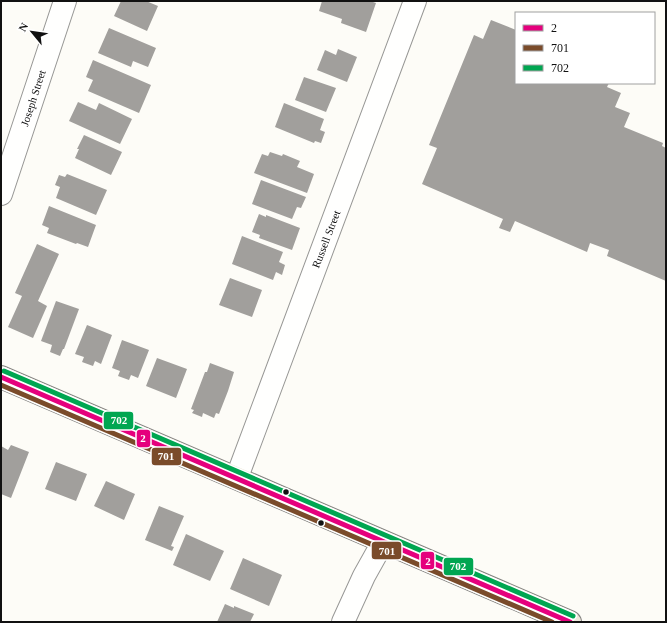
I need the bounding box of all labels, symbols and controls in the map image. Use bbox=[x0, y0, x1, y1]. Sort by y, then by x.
north arrow bbox=[12, 12, 52, 52]
legend bbox=[515, 12, 655, 84]
text: N bbox=[16, 21, 30, 34]
text: 2 bbox=[551, 21, 557, 35]
text: 701 bbox=[551, 41, 569, 55]
text: 702 bbox=[551, 61, 569, 75]
street label: Joseph Street bbox=[18, 68, 48, 128]
street label: Russell Street bbox=[310, 208, 342, 270]
line badge: 702 bbox=[103, 411, 134, 430]
text: 702 bbox=[111, 414, 128, 426]
line badge: 2 bbox=[136, 429, 151, 448]
text: 2 bbox=[140, 432, 146, 444]
line badge: 701 bbox=[151, 447, 182, 466]
text: 701 bbox=[158, 450, 174, 462]
unlabelled marker bbox=[281, 487, 291, 497]
unlabelled marker bbox=[316, 518, 326, 528]
line badge: 701 bbox=[371, 541, 402, 560]
text: 701 bbox=[379, 545, 395, 557]
line badge: 2 bbox=[420, 551, 435, 570]
text: 2 bbox=[425, 555, 431, 567]
line badge: 702 bbox=[443, 557, 474, 576]
text: 702 bbox=[450, 560, 467, 572]

